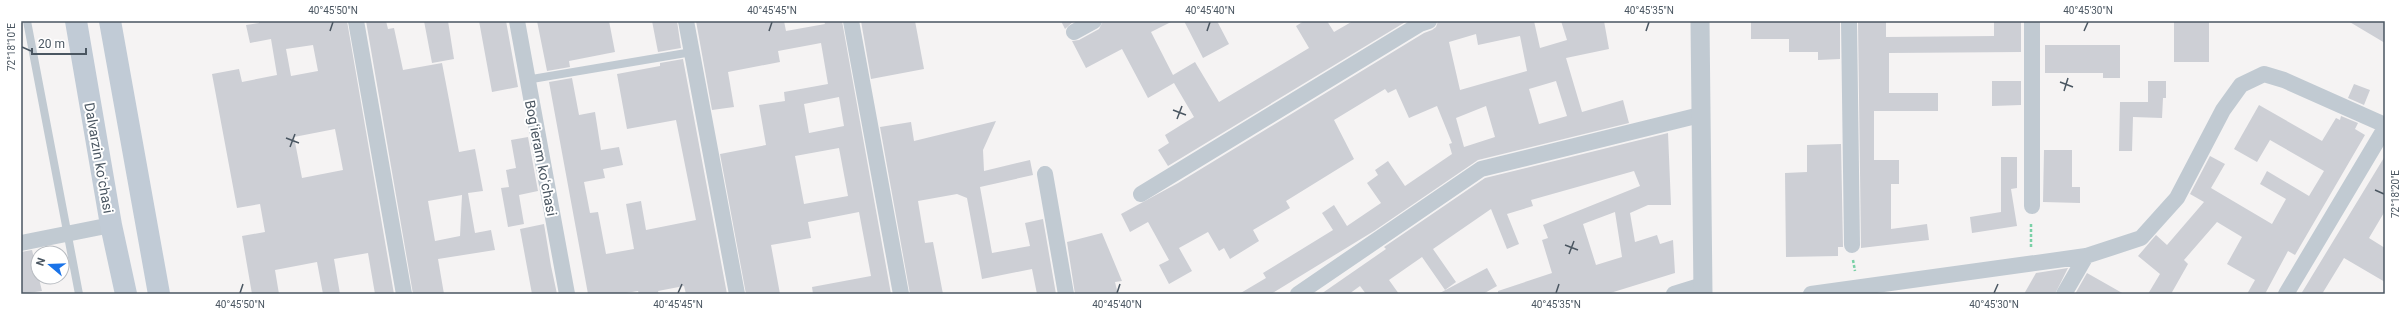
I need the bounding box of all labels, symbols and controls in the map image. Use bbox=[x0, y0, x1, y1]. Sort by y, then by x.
text: 40°45'50"N bbox=[308, 5, 358, 16]
text: 40°45'45"N bbox=[747, 5, 797, 16]
text: 40°45'40"N bbox=[1185, 5, 1235, 16]
text: 40°45'35"N bbox=[1624, 5, 1674, 16]
text: 40°45'30"N bbox=[2063, 5, 2113, 16]
text: 72°18'10"E bbox=[6, 23, 17, 71]
scale bar bbox=[32, 30, 86, 56]
text: 20 m bbox=[38, 37, 65, 51]
street label: Bogʻieram koʻchasi bbox=[522, 99, 560, 217]
street label: Dalvarzin koʻchasi bbox=[81, 101, 117, 215]
text: 72°18'20"E bbox=[2390, 170, 2401, 218]
north arrow bbox=[30, 245, 70, 285]
text: N bbox=[34, 256, 49, 268]
text: 40°45'50"N bbox=[215, 299, 265, 310]
text: 40°45'45"N bbox=[653, 299, 703, 310]
text: 40°45'40"N bbox=[1092, 299, 1142, 310]
text: 40°45'35"N bbox=[1531, 299, 1581, 310]
text: 40°45'30"N bbox=[1969, 299, 2019, 310]

